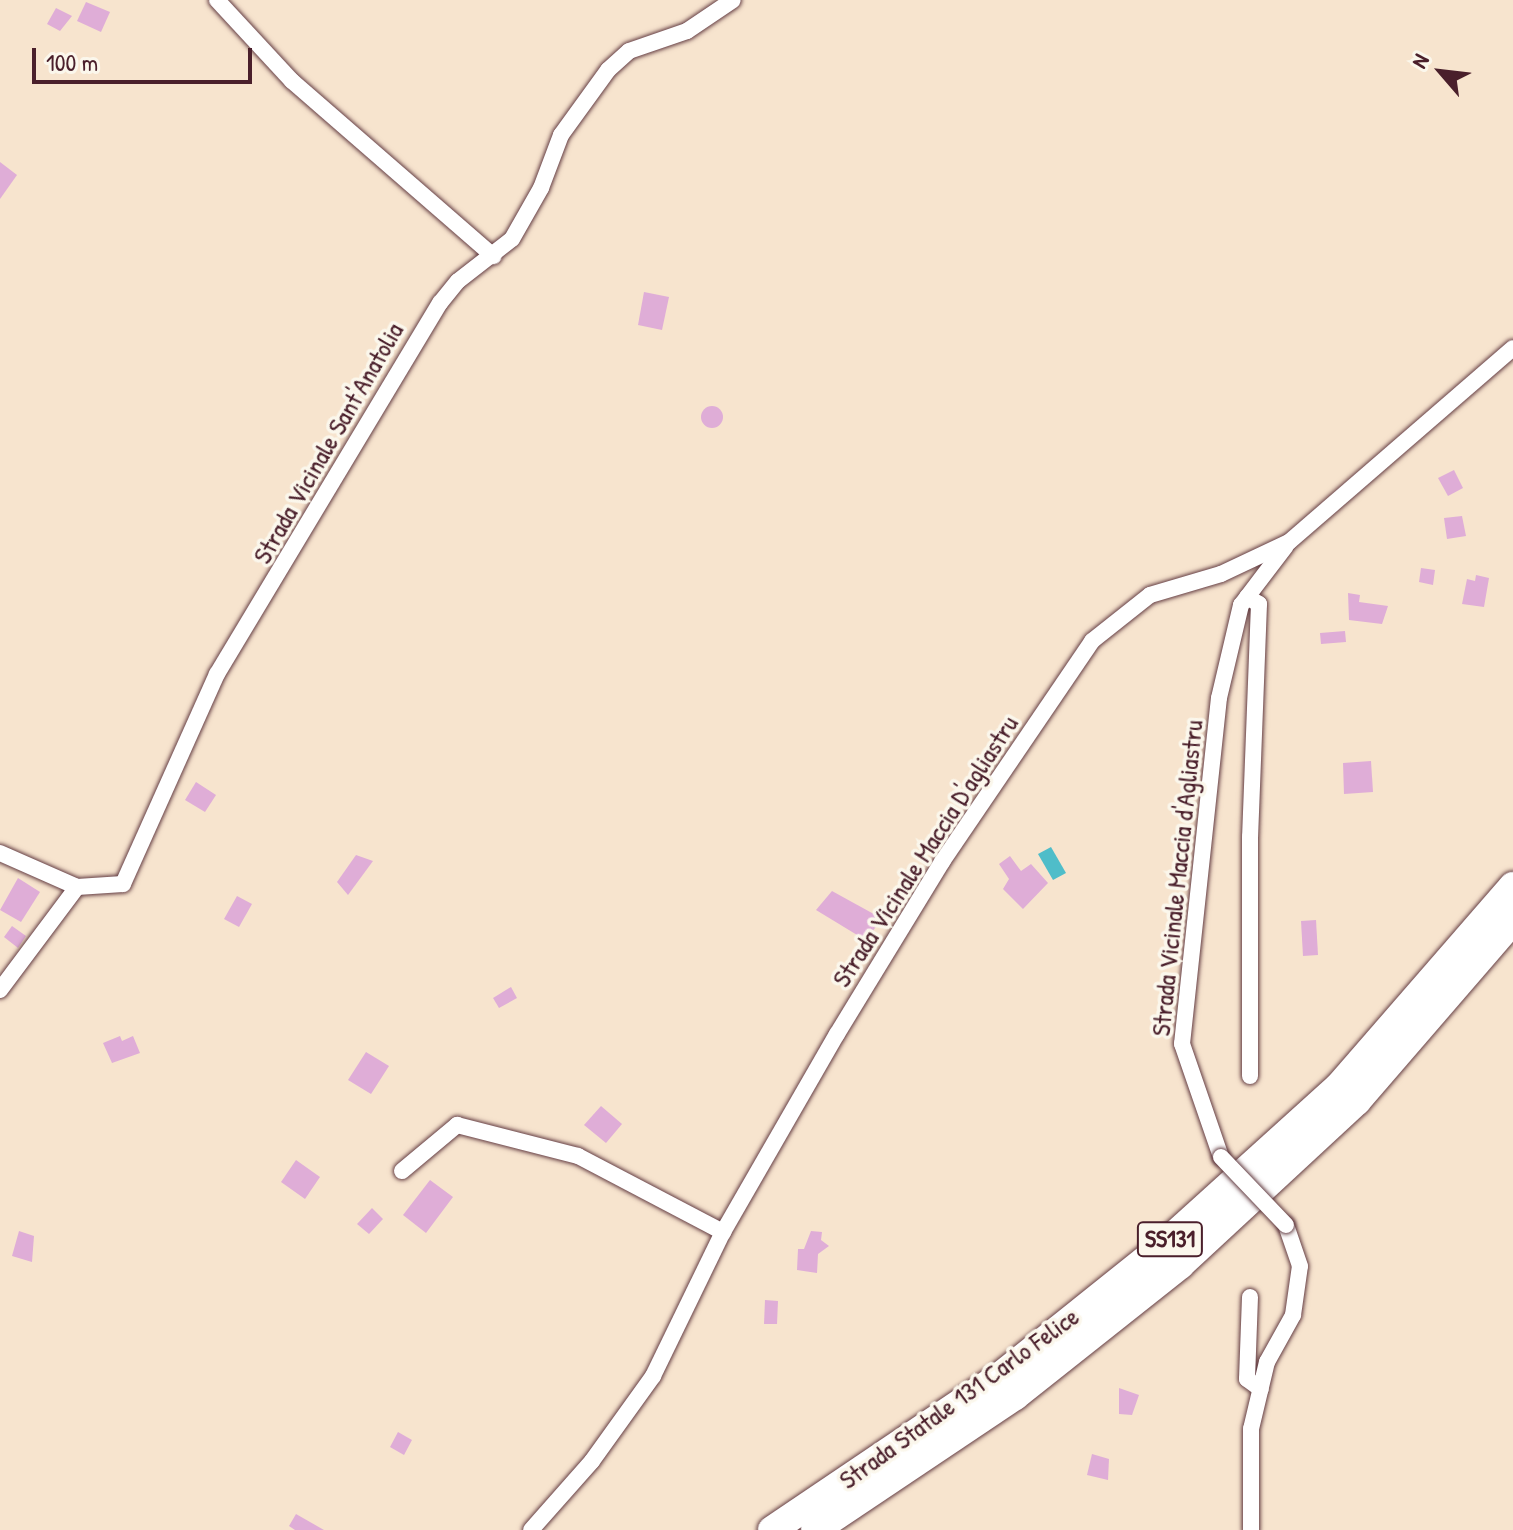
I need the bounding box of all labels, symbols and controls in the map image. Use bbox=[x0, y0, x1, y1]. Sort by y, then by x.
scale bar bbox=[36, 32, 256, 82]
north arrow bbox=[1401, 32, 1481, 112]
text: 100 m bbox=[46, 46, 98, 78]
text: N bbox=[1404, 49, 1436, 73]
street label: Strada Vicinale Sant'Anatolia bbox=[246, 317, 410, 569]
street label: Strada Vicinale Maccia D'agliastru bbox=[825, 709, 1025, 993]
street label: Strada Vicinale Maccia d'Agliastru bbox=[1145, 718, 1209, 1038]
road number: SS131 bbox=[1136, 1219, 1204, 1259]
street label: Strada Statale 131 Carlo Felice bbox=[833, 1301, 1085, 1495]

